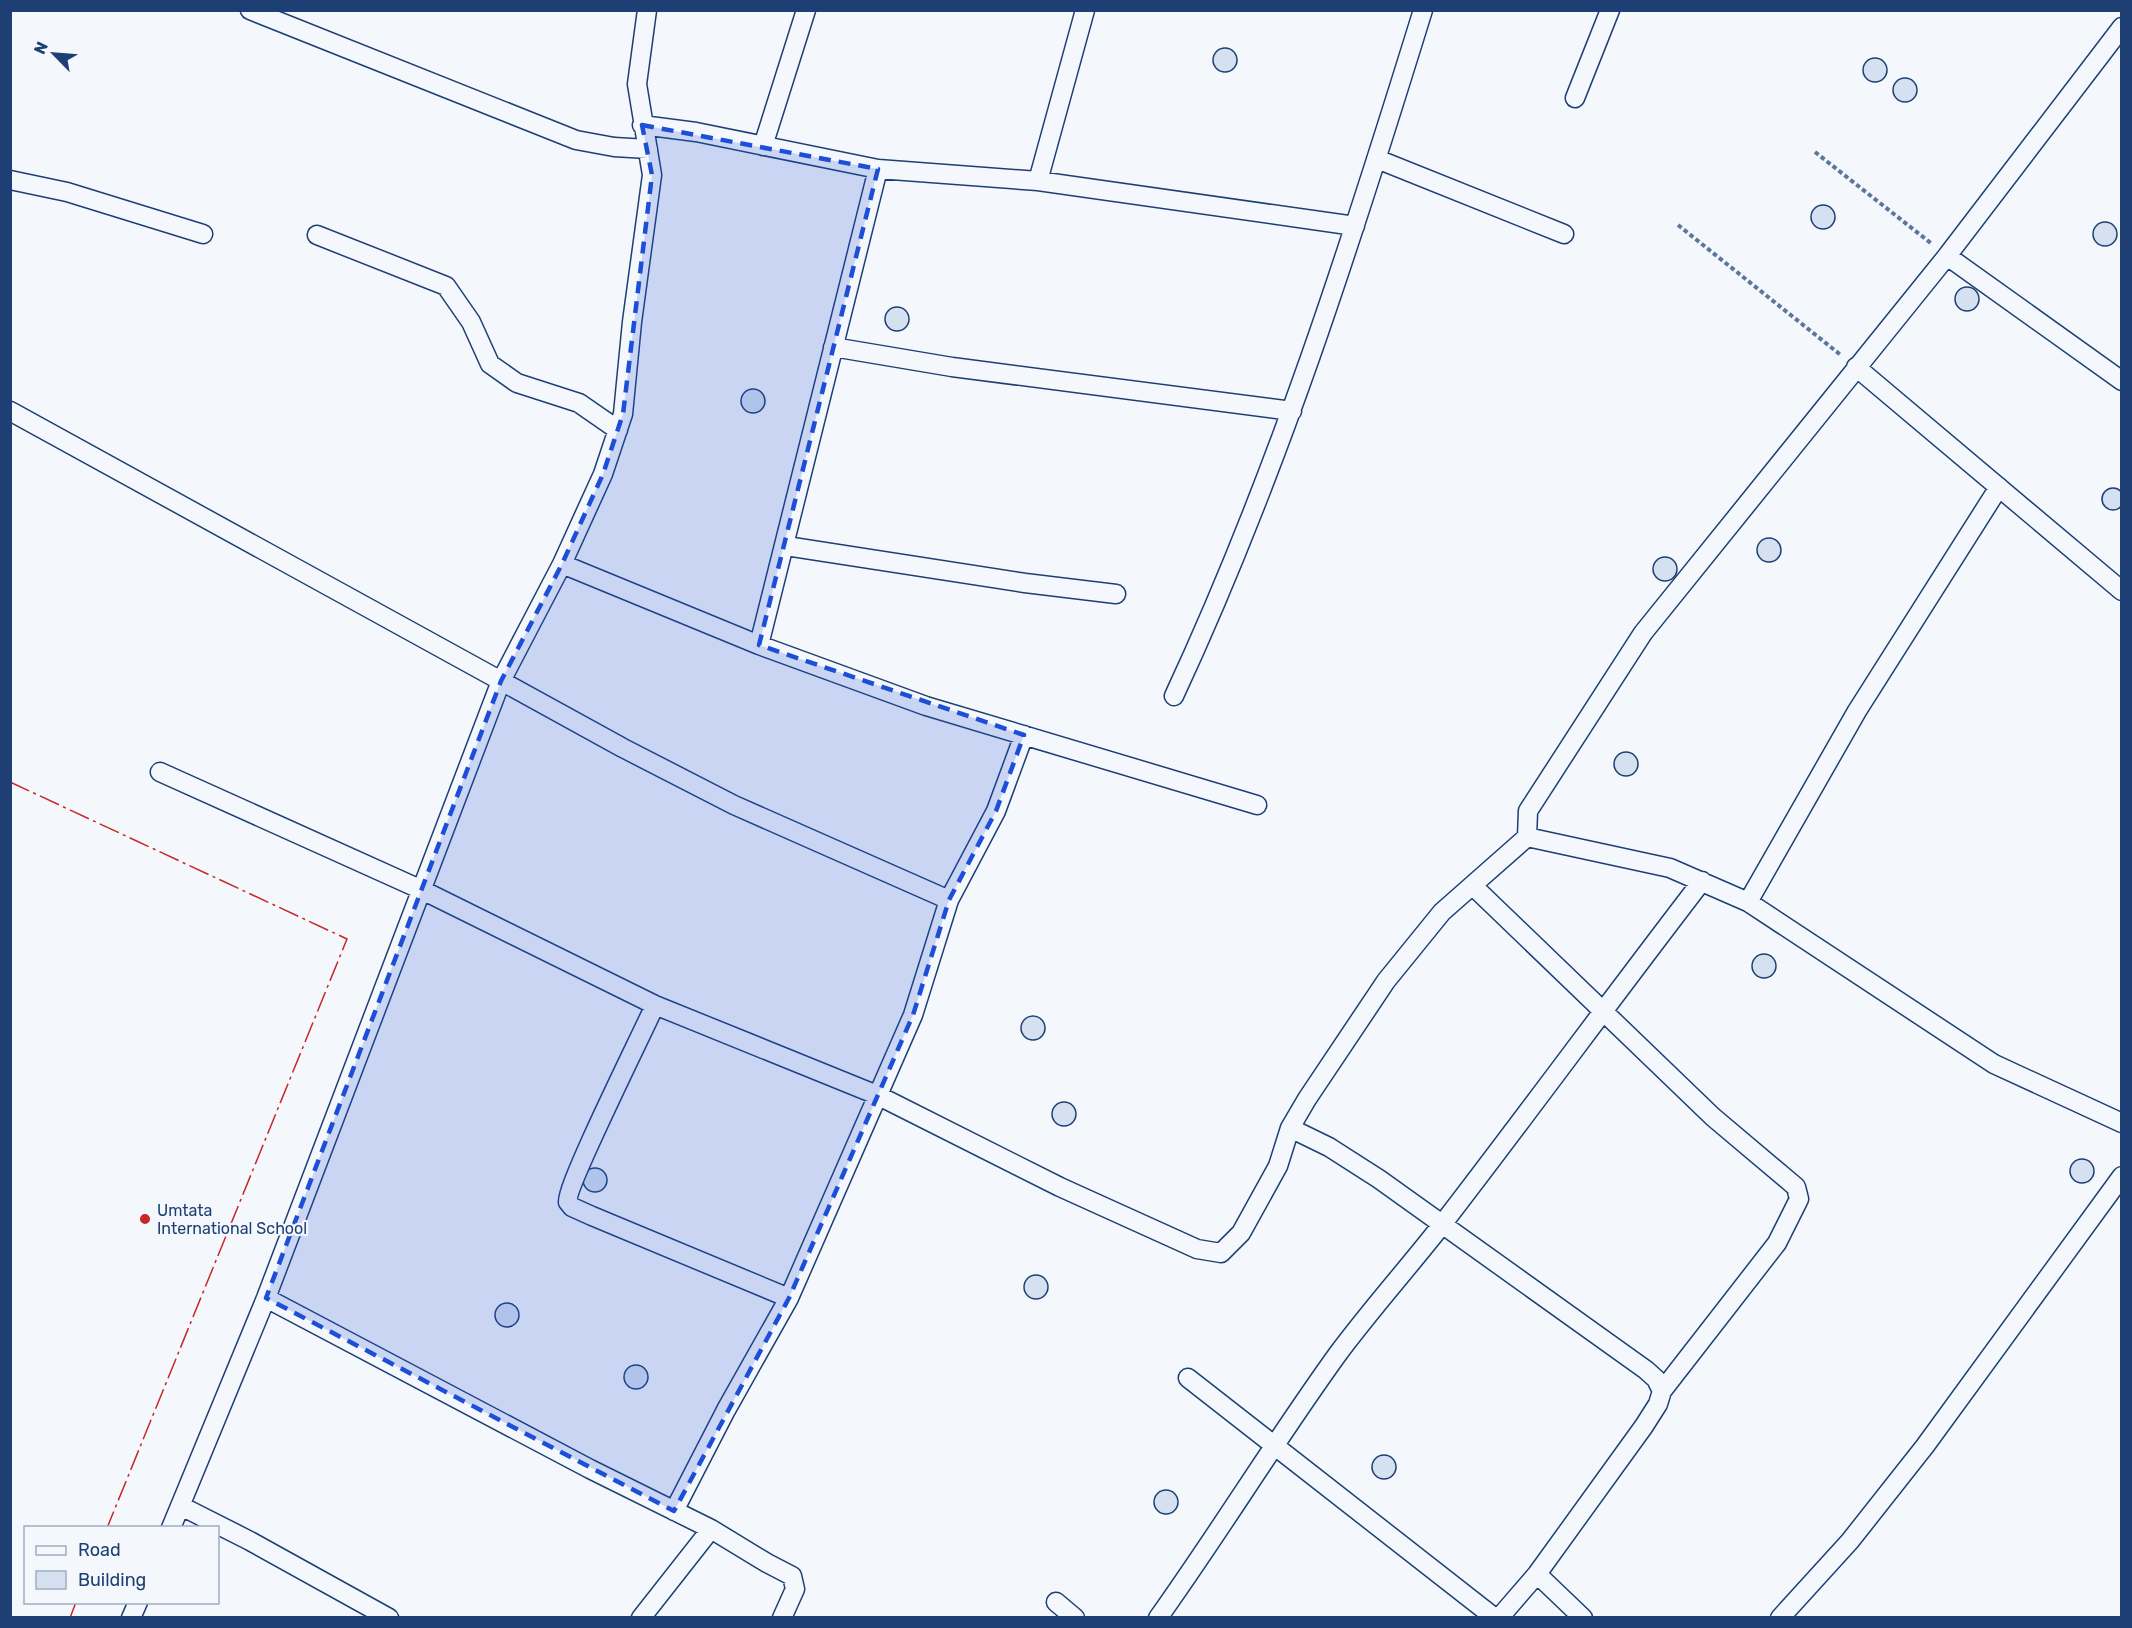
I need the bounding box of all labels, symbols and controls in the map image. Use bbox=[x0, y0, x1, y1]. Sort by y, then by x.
north arrow bbox=[24, 24, 84, 84]
text: N bbox=[30, 39, 52, 57]
place label: Umtata International School bbox=[157, 1201, 307, 1238]
marker: Umtata International School bbox=[138, 1212, 152, 1226]
legend bbox=[24, 1526, 219, 1604]
text: Road bbox=[78, 1539, 121, 1561]
text: Building bbox=[78, 1569, 146, 1591]

